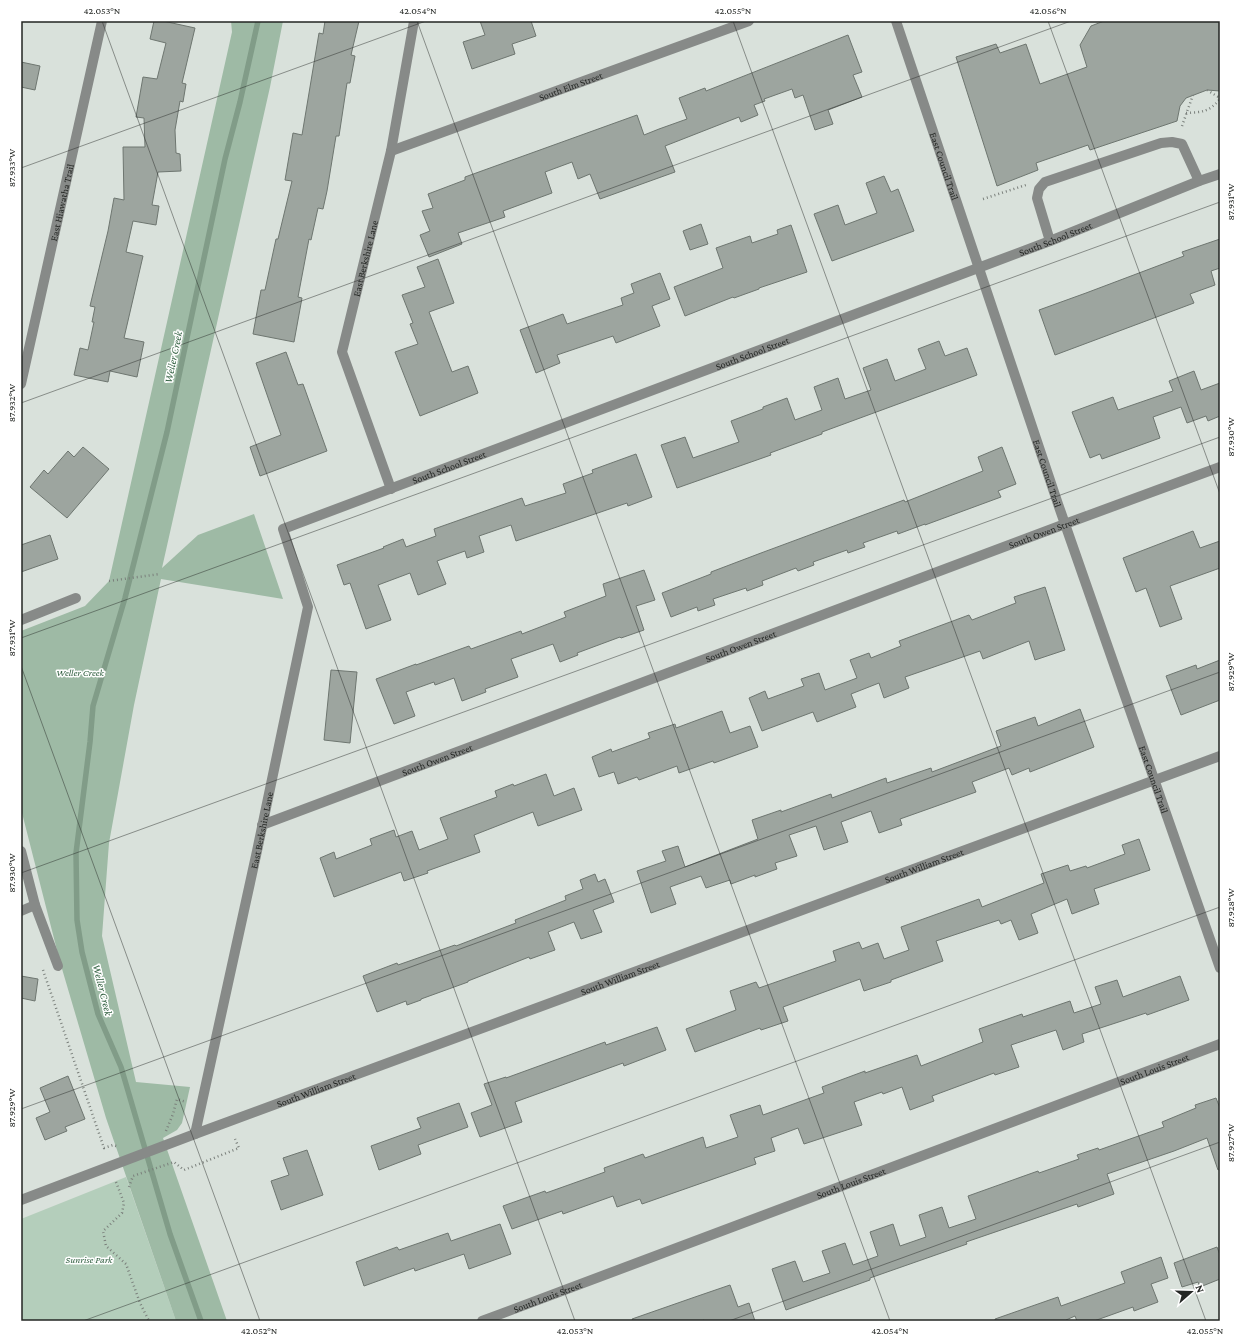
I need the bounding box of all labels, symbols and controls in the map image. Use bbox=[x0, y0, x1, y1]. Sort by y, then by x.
text: 42.053°N bbox=[84, 5, 121, 16]
text: 42.054°N bbox=[399, 5, 437, 16]
text: 42.055°N bbox=[715, 5, 752, 16]
text: 42.056°N bbox=[1030, 5, 1067, 16]
street label: South Elm Street bbox=[537, 69, 605, 102]
street label: East Council Trail bbox=[928, 131, 961, 202]
text: 87.933°W bbox=[6, 148, 17, 187]
street label: East Hiawatha Trail bbox=[48, 162, 76, 242]
text: 87.931°W bbox=[1225, 183, 1236, 220]
street label: East Berkshire Lane bbox=[350, 218, 380, 298]
street label: South School Street bbox=[1017, 219, 1094, 258]
water label: Weller Creek bbox=[162, 329, 185, 384]
street label: South School Street bbox=[714, 334, 791, 372]
text: 87.932°W bbox=[6, 383, 17, 422]
text: 87.930°W bbox=[1225, 416, 1236, 457]
street label: East Council Trail bbox=[1031, 438, 1064, 509]
street label: South School Street bbox=[411, 448, 488, 486]
street label: South Owen Street bbox=[1007, 514, 1081, 550]
text: 87.931°W bbox=[6, 619, 17, 656]
street label: South Owen Street bbox=[704, 627, 778, 664]
text: 87.929°W bbox=[1225, 652, 1236, 691]
park label: Weller Creek bbox=[56, 667, 104, 678]
street label: South Owen Street bbox=[400, 741, 475, 778]
street label: East Council Trail bbox=[1137, 744, 1171, 815]
street label: East Berkshire Lane bbox=[248, 790, 275, 870]
street label: South William Street bbox=[883, 845, 965, 885]
text: 87.930°W bbox=[6, 852, 17, 893]
text: 87.928°W bbox=[1225, 888, 1236, 928]
street label: South William Street bbox=[579, 958, 661, 997]
water label: Weller Creek bbox=[91, 963, 115, 1018]
street label: South Louis Street bbox=[1118, 1051, 1191, 1087]
street label: South William Street bbox=[275, 1070, 357, 1109]
text: 87.929°W bbox=[6, 1088, 17, 1127]
text: 87.927°W bbox=[1225, 1123, 1236, 1162]
street label: South Louis Street bbox=[815, 1164, 887, 1200]
park label: Sunrise Park bbox=[66, 1254, 113, 1265]
north arrow bbox=[1171, 1272, 1211, 1312]
street label: South Louis Street bbox=[512, 1278, 584, 1314]
text: N bbox=[1193, 1283, 1207, 1295]
text: 42.052°N bbox=[241, 1325, 278, 1336]
text: 42.053°N bbox=[557, 1325, 594, 1336]
text: 42.054°N bbox=[871, 1325, 909, 1336]
text: 42.055°N bbox=[1187, 1325, 1224, 1336]

